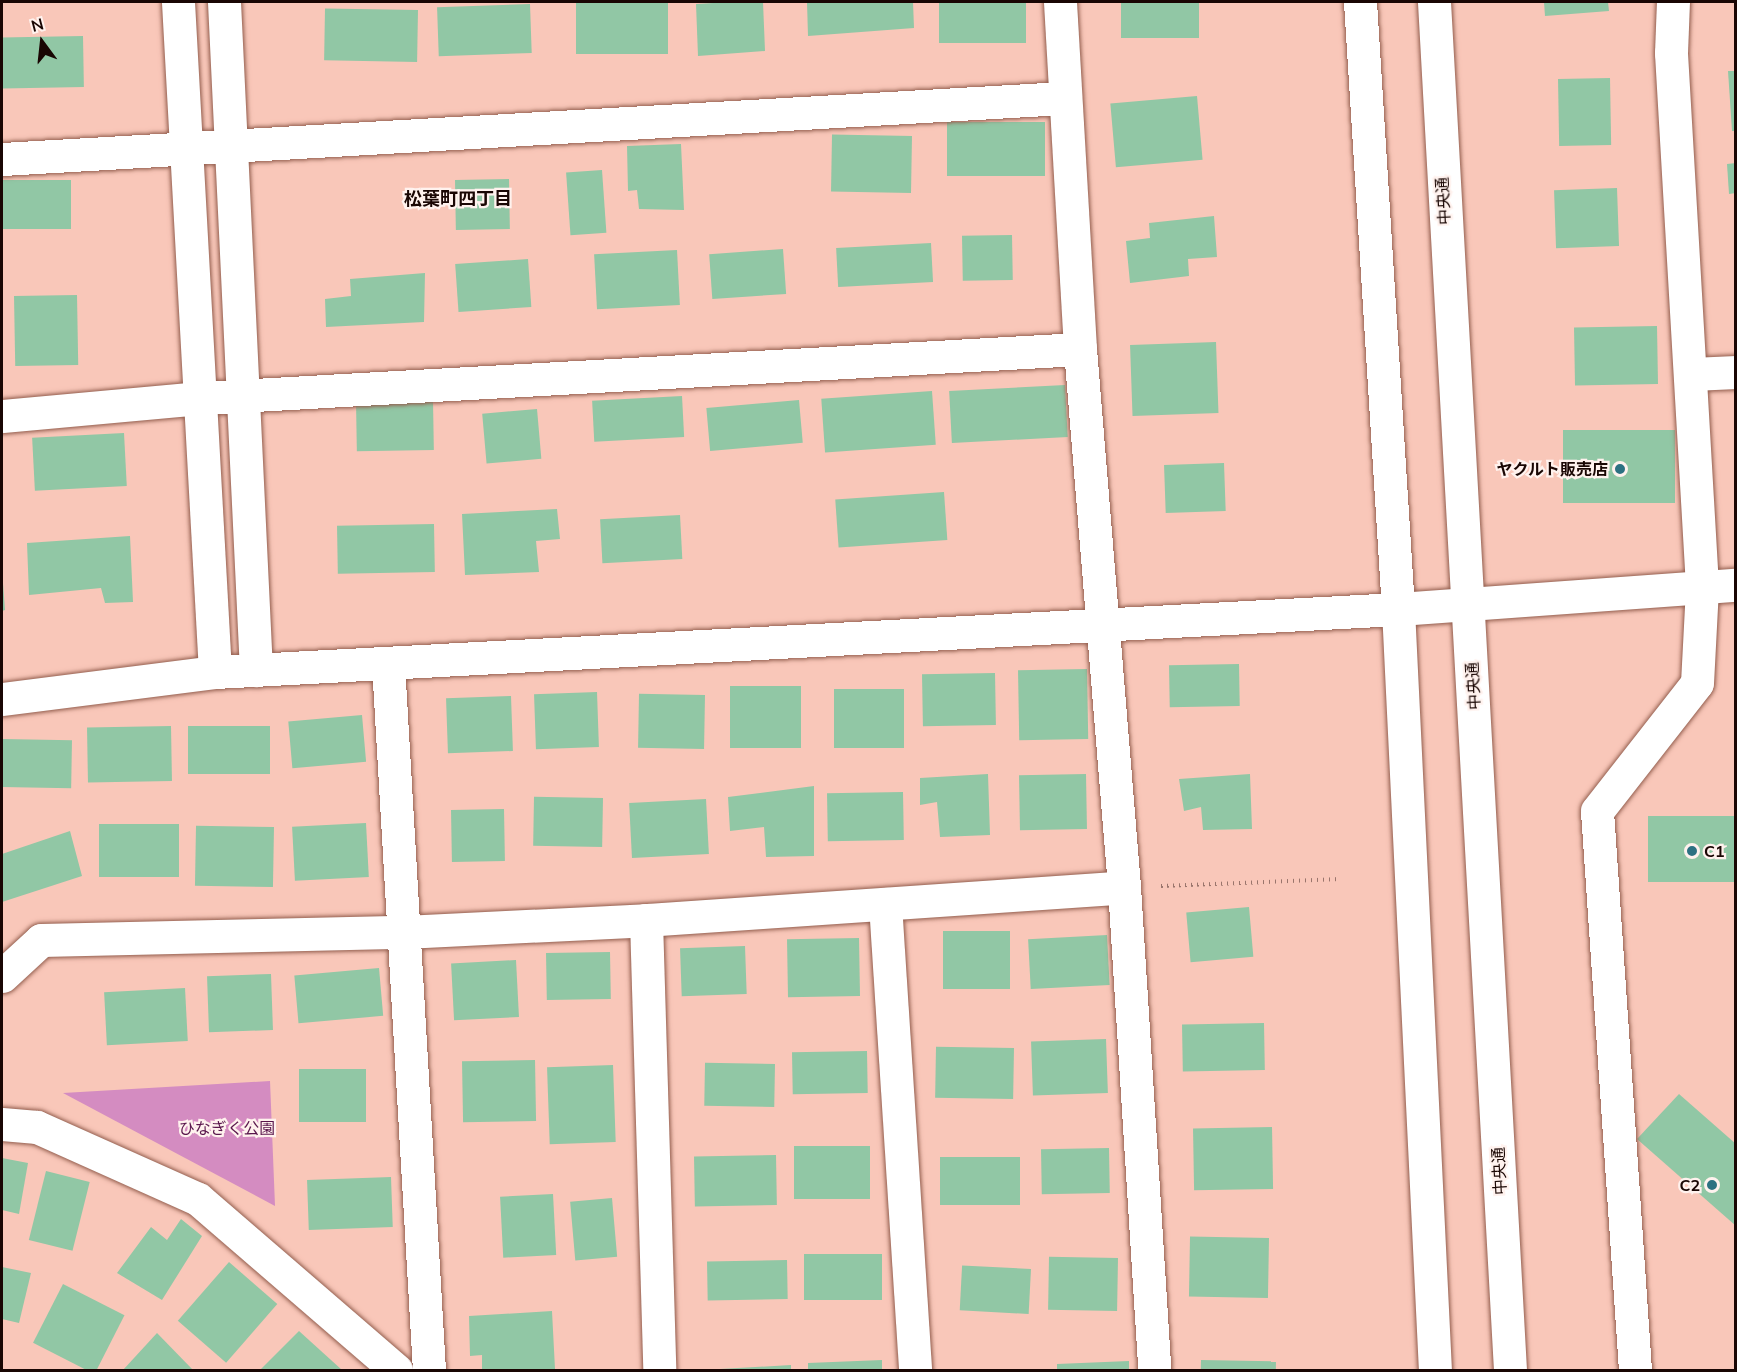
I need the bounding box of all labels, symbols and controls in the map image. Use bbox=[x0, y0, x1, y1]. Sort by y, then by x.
north arrow bbox=[12, 12, 72, 72]
text: N bbox=[29, 13, 46, 36]
street label: 中央通 bbox=[1432, 177, 1454, 225]
district label: 松葉町四丁目 bbox=[404, 188, 512, 210]
place label: ヤクルト販売店 bbox=[1496, 459, 1608, 479]
marker: ヤクルト販売店 bbox=[1613, 462, 1627, 476]
street label: 中央通 bbox=[1462, 662, 1484, 710]
place label: C1 bbox=[1704, 841, 1725, 861]
marker: C1 bbox=[1685, 844, 1699, 858]
park label: ひなぎく公園 bbox=[179, 1118, 275, 1138]
street label: 中央通 bbox=[1488, 1147, 1510, 1195]
place label: C2 bbox=[1679, 1175, 1700, 1195]
marker: C2 bbox=[1705, 1178, 1719, 1192]

